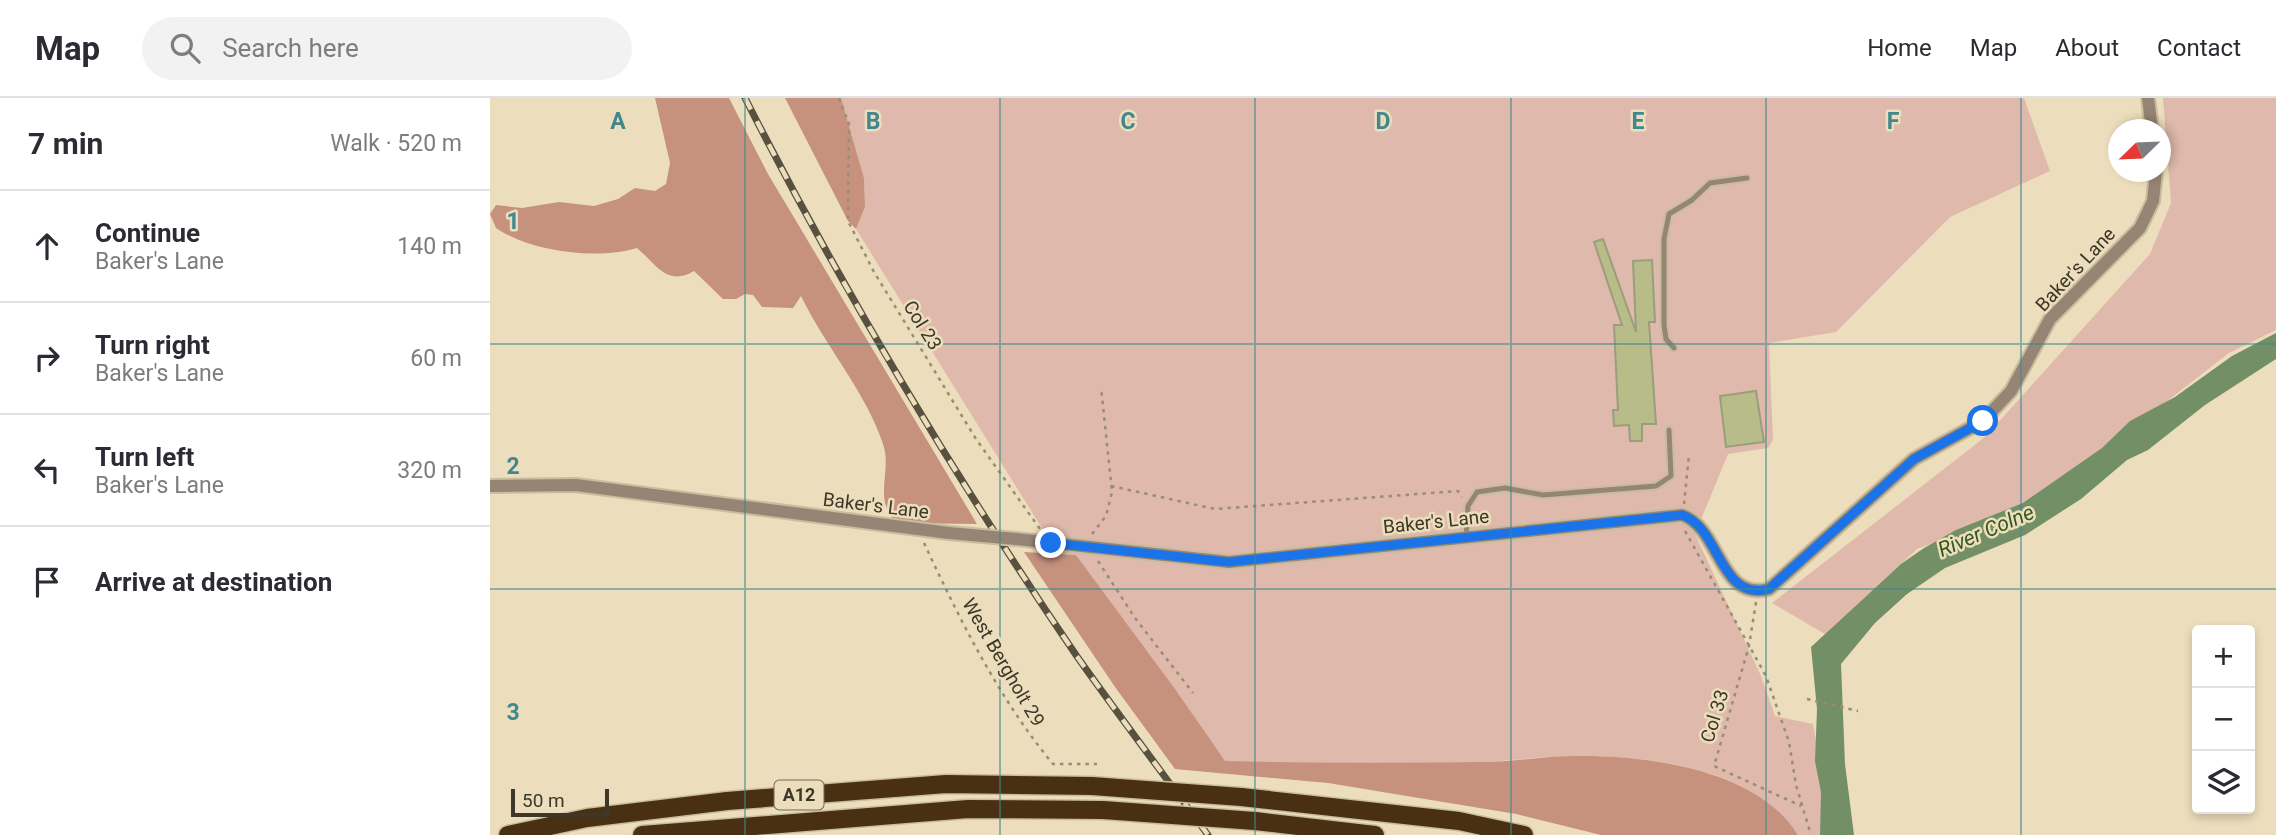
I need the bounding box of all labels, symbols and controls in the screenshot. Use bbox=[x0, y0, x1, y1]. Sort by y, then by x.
search box bbox=[142, 17, 632, 80]
text: Map bbox=[35, 29, 100, 68]
icon: search bbox=[166, 29, 204, 67]
text: Search here bbox=[222, 33, 359, 63]
text: Home bbox=[1867, 34, 1932, 62]
text: Map bbox=[1970, 34, 2017, 62]
text: About bbox=[2055, 34, 2119, 62]
text: Contact bbox=[2157, 34, 2241, 62]
text: A bbox=[610, 108, 626, 135]
text: B bbox=[866, 108, 880, 135]
text: C bbox=[1120, 108, 1136, 135]
text: D bbox=[1376, 108, 1390, 135]
text: E bbox=[1632, 108, 1645, 135]
text: F bbox=[1887, 108, 1900, 135]
north arrow bbox=[2108, 119, 2171, 182]
text: 7 min bbox=[28, 126, 103, 161]
text: Walk · 520 m bbox=[330, 130, 462, 157]
text: 1 bbox=[506, 208, 520, 235]
text: Continue bbox=[95, 218, 200, 248]
street label: Baker's Lane bbox=[2031, 223, 2120, 316]
icon: ahead bbox=[28, 227, 66, 265]
text: 140 m bbox=[397, 233, 462, 260]
text: Baker's Lane bbox=[95, 248, 224, 275]
street label: Col 23 bbox=[899, 296, 947, 354]
text: Turn right bbox=[95, 330, 210, 360]
icon: right bbox=[28, 339, 66, 377]
text: 60 m bbox=[410, 345, 462, 372]
text: Baker's Lane bbox=[95, 360, 224, 387]
route start bbox=[1967, 405, 1998, 436]
text: Turn left bbox=[95, 442, 194, 472]
icon: left bbox=[28, 451, 66, 489]
text: 2 bbox=[506, 453, 520, 480]
text: 320 m bbox=[397, 457, 462, 484]
text: Baker's Lane bbox=[95, 472, 224, 499]
street label: Baker's Lane bbox=[822, 488, 930, 523]
water label: River Colne bbox=[1934, 500, 2038, 562]
street label: Baker's Lane bbox=[1382, 504, 1490, 539]
route end bbox=[1035, 527, 1066, 558]
icon: arrive bbox=[28, 563, 66, 601]
text: Arrive at destination bbox=[95, 567, 332, 597]
street label: West Bergholt 29 bbox=[957, 594, 1050, 731]
map controls bbox=[2192, 625, 2255, 814]
button: + bbox=[2192, 625, 2255, 688]
street label: Col 33 bbox=[1696, 687, 1733, 745]
button: − bbox=[2192, 688, 2255, 751]
text: 3 bbox=[506, 699, 520, 726]
button: layers bbox=[2192, 751, 2255, 814]
road number: A12 bbox=[774, 780, 824, 810]
scale bar bbox=[511, 786, 609, 818]
text: 50 m bbox=[522, 789, 565, 812]

